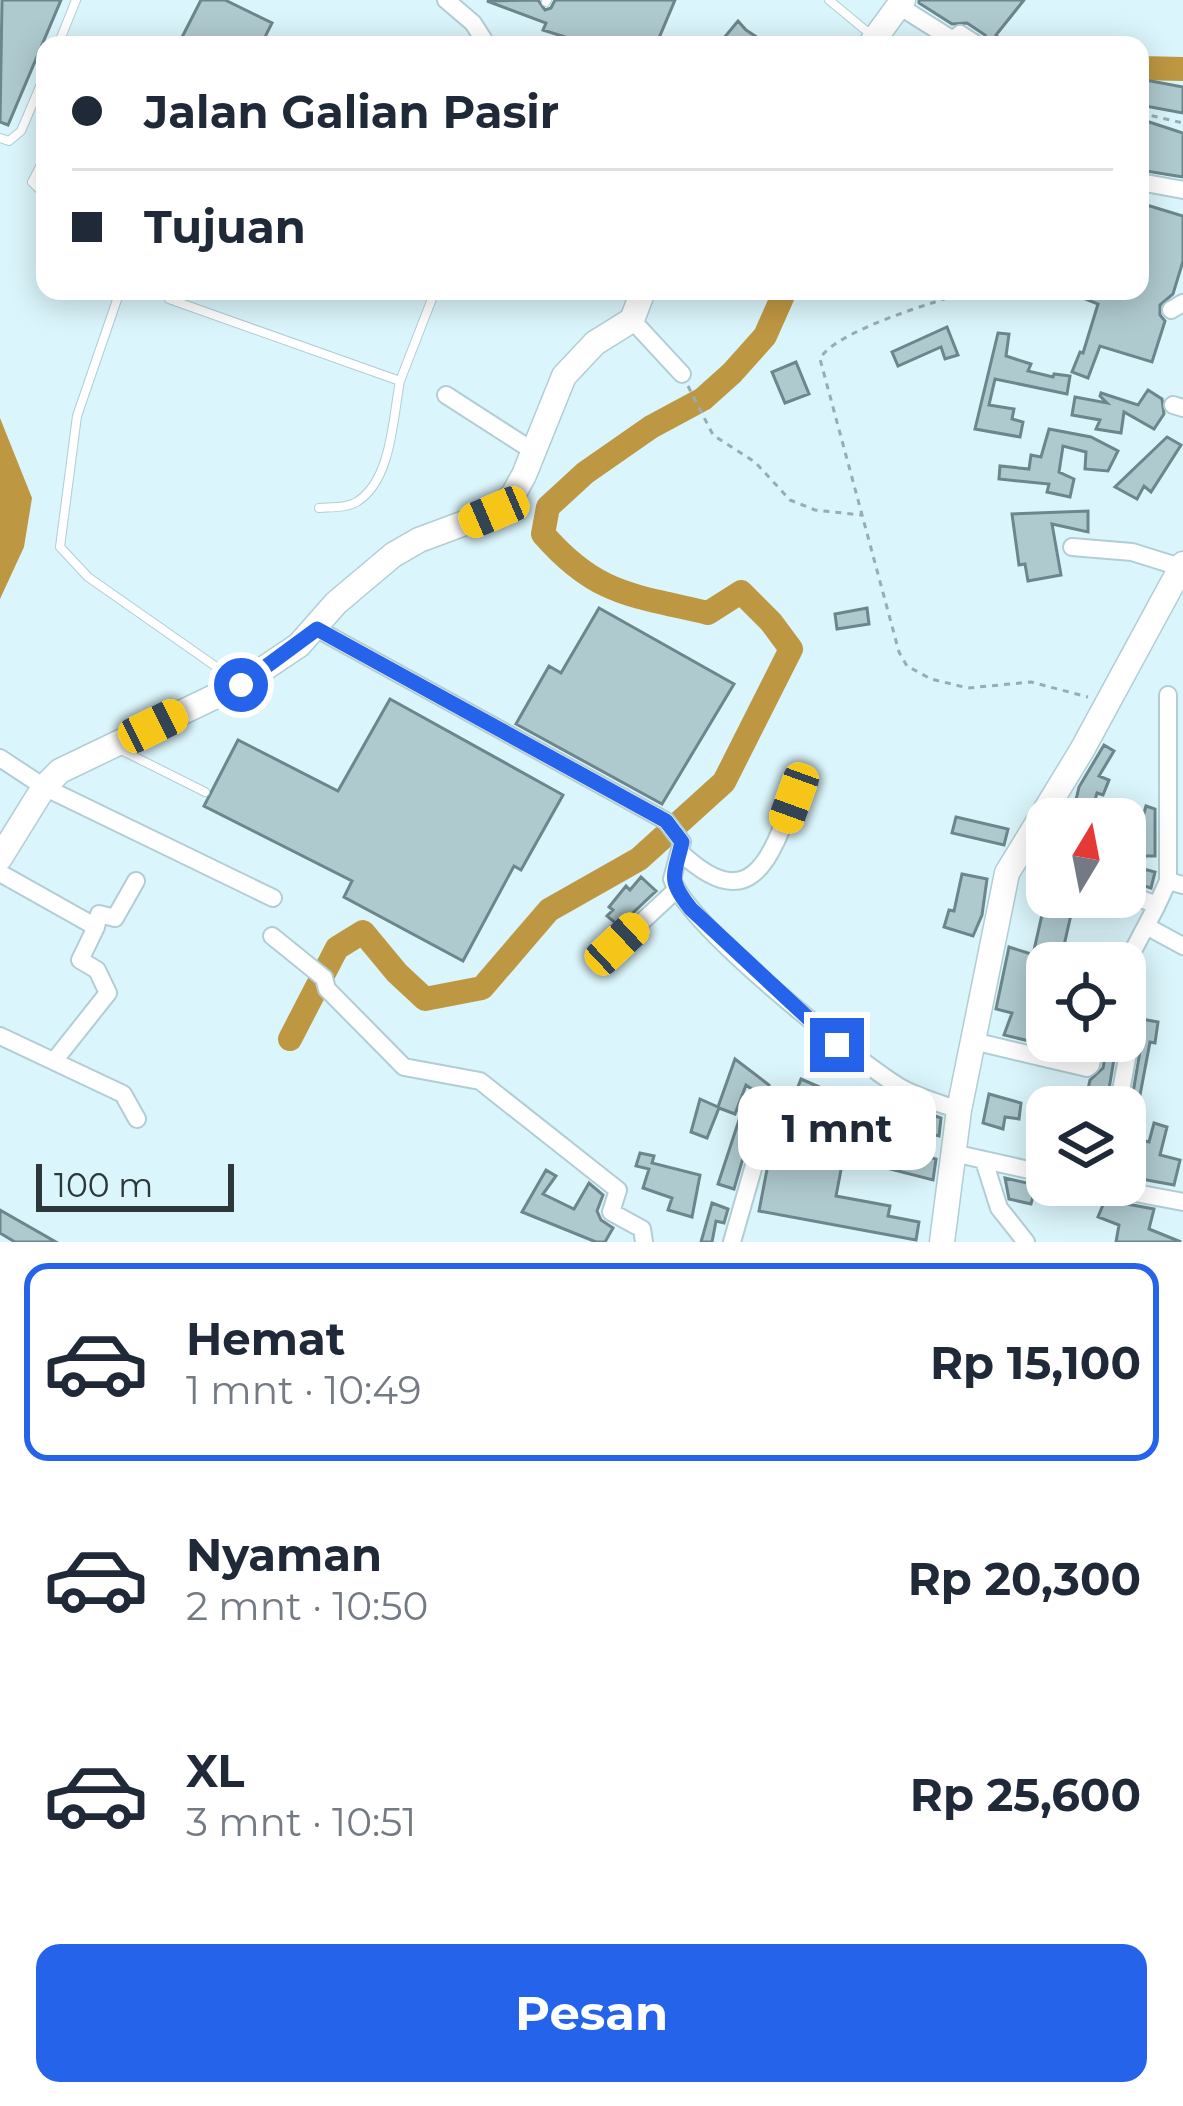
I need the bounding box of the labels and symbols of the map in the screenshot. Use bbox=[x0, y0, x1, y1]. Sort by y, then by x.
car bbox=[454, 481, 534, 543]
route start bbox=[214, 658, 268, 712]
car bbox=[113, 694, 193, 758]
car bbox=[765, 758, 823, 838]
north arrow bbox=[1026, 798, 1146, 918]
car bbox=[578, 906, 656, 982]
route end bbox=[810, 1018, 864, 1072]
callout: 1 mnt bbox=[738, 1087, 936, 1171]
scale bar bbox=[36, 1158, 234, 1211]

